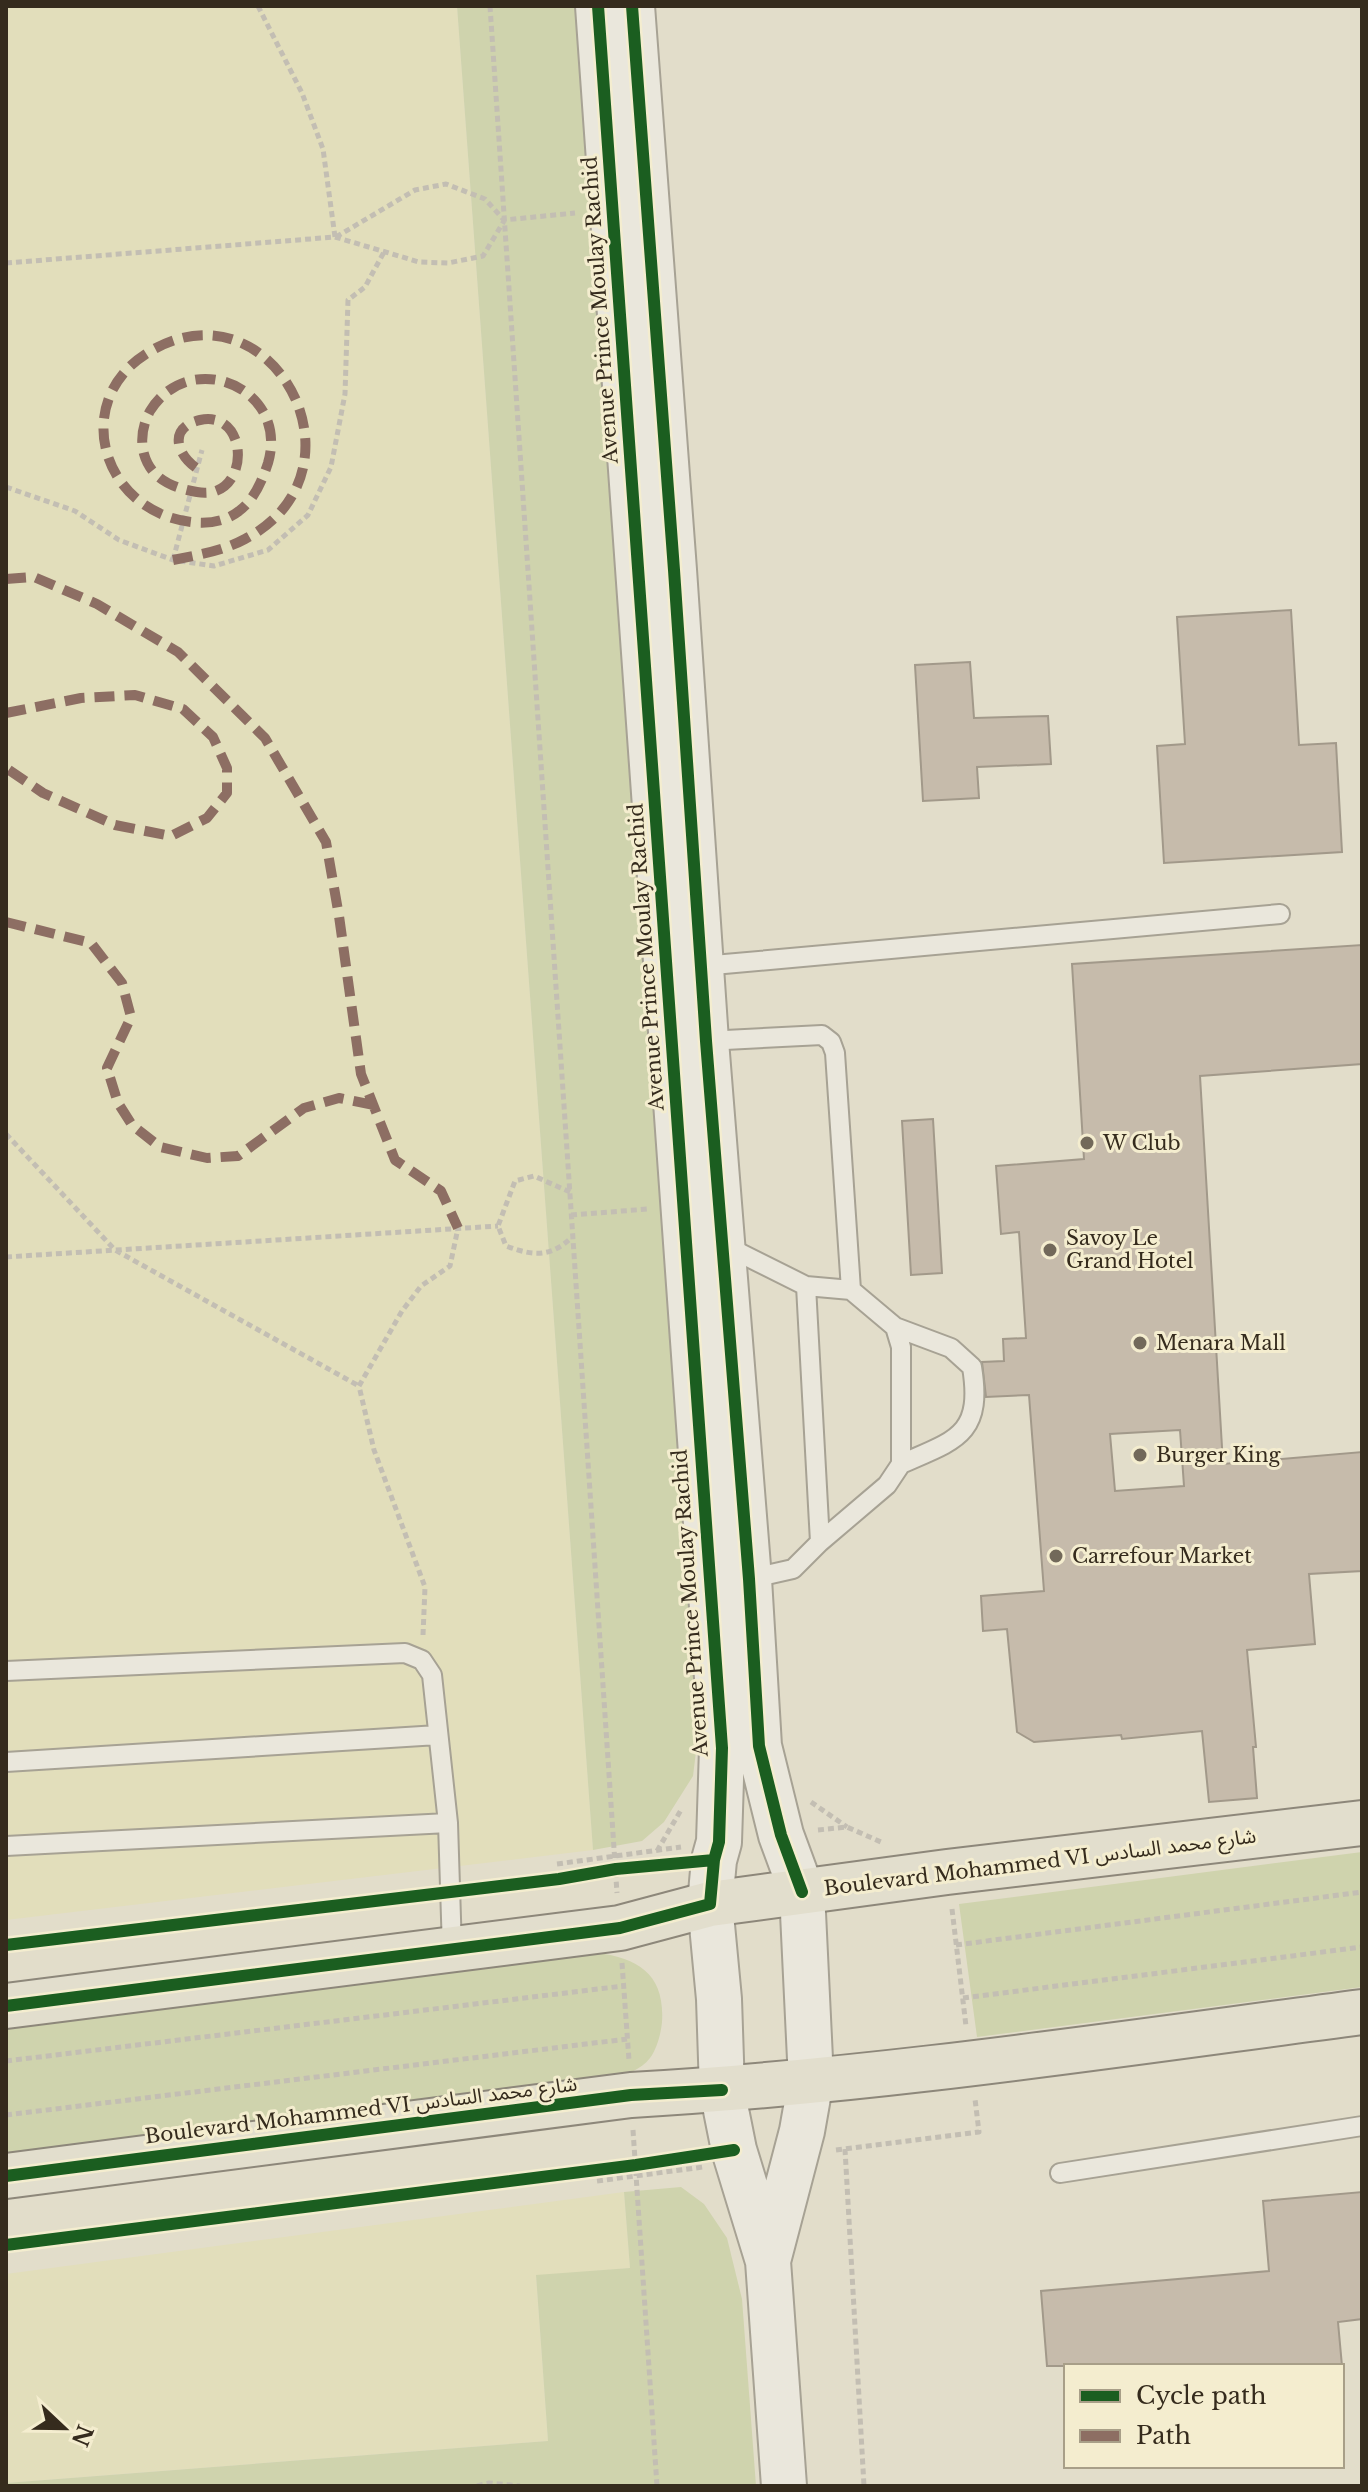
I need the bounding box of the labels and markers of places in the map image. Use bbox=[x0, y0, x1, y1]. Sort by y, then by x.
place label: W Club bbox=[1102, 1131, 1180, 1155]
marker: W Club bbox=[1078, 1134, 1096, 1152]
place label: Savoy Le Grand Hotel bbox=[1066, 1226, 1194, 1273]
marker: Savoy Le Grand Hotel bbox=[1041, 1241, 1059, 1259]
place label: Menara Mall bbox=[1156, 1331, 1286, 1355]
marker: Menara Mall bbox=[1131, 1334, 1149, 1352]
place label: Burger King bbox=[1156, 1443, 1281, 1467]
marker: Burger King bbox=[1131, 1446, 1149, 1464]
place label: Carrefour Market bbox=[1072, 1544, 1252, 1568]
marker: Carrefour Market bbox=[1047, 1547, 1065, 1565]

